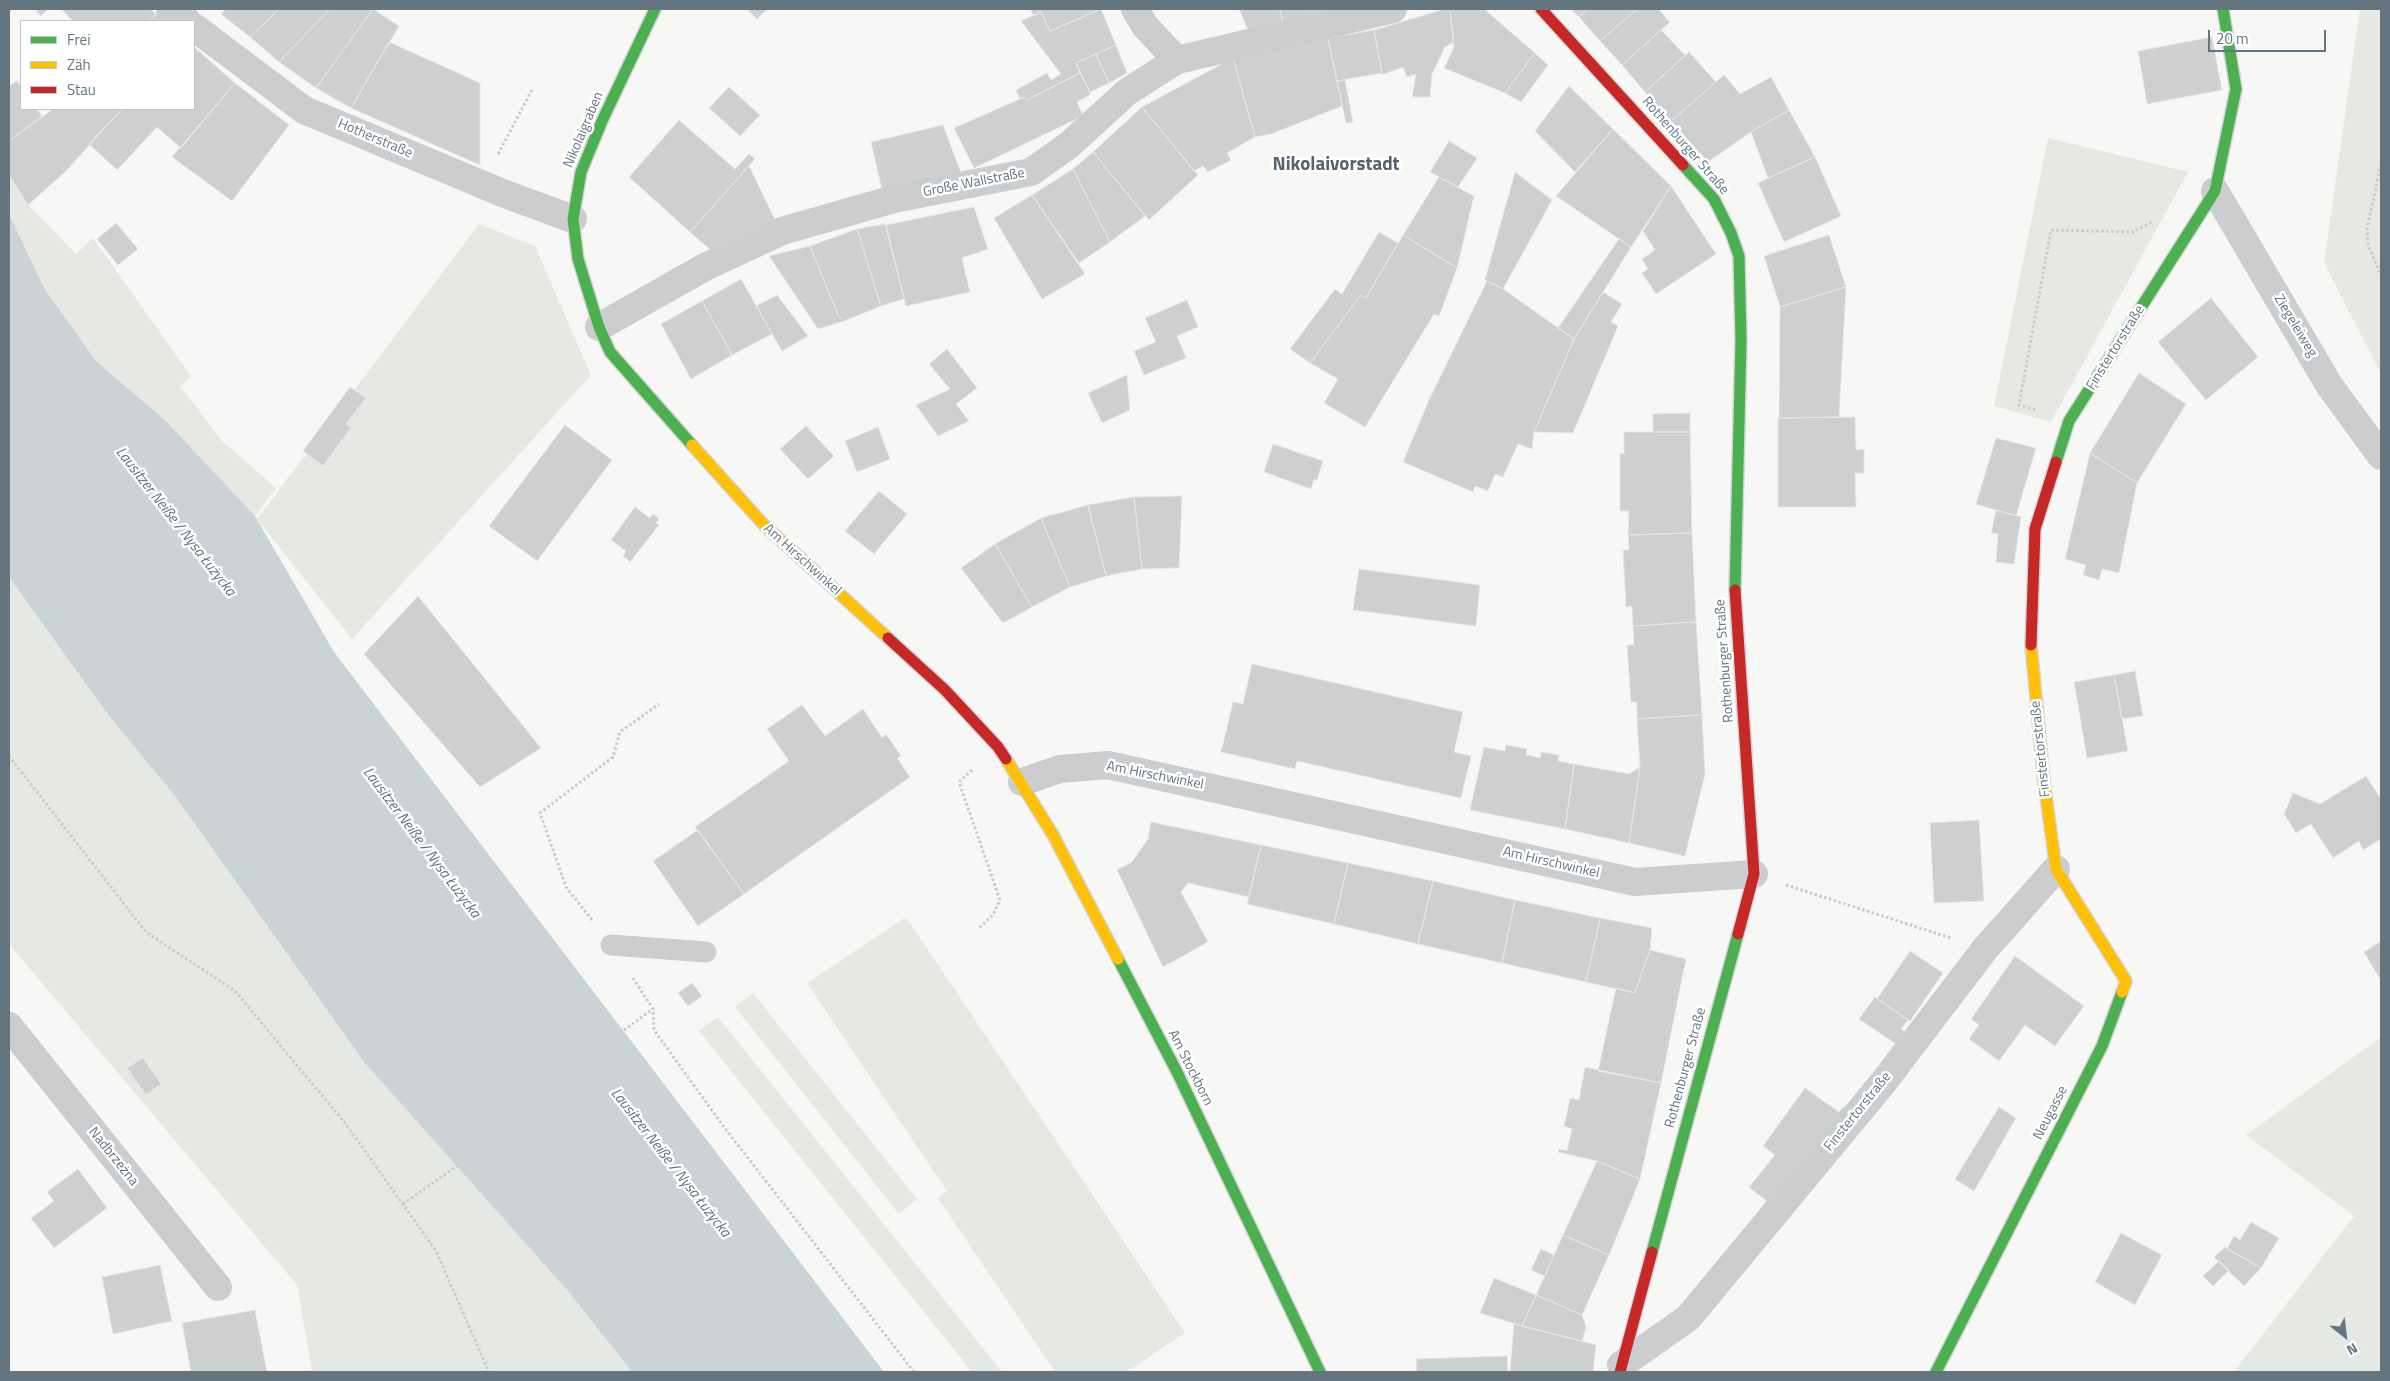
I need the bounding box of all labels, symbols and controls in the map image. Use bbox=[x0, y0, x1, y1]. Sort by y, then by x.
legend bbox=[20, 20, 195, 110]
scale bar bbox=[2210, 20, 2328, 52]
text: 20 m bbox=[2216, 27, 2249, 50]
text: Frei bbox=[67, 28, 90, 51]
text: Zäh bbox=[67, 53, 91, 76]
text: Stau bbox=[67, 78, 96, 101]
street label: Nikolaigraben bbox=[560, 90, 608, 170]
street label: Rothenburger Straße bbox=[1638, 94, 1732, 198]
street label: Hotherstraße bbox=[335, 116, 415, 162]
district label: Nikolaivorstadt bbox=[1273, 154, 1399, 176]
street label: Große Wallstraße bbox=[922, 165, 1026, 201]
street label: Ziegeleiweg bbox=[2270, 292, 2320, 360]
street label: Finstertorstraße bbox=[2083, 302, 2149, 394]
water label: Lausitzer Neiße / Nysa Łużycka bbox=[111, 444, 239, 600]
street label: Am Hirschwinkel bbox=[760, 521, 844, 599]
street label: Rothenburger Straße bbox=[1712, 599, 1738, 723]
street label: Finstertorstraße bbox=[2028, 700, 2054, 798]
street label: Am Hirschwinkel bbox=[1105, 758, 1205, 794]
water label: Lausitzer Neiße / Nysa Łużycka bbox=[358, 764, 484, 922]
street label: Am Hirschwinkel bbox=[1501, 844, 1601, 882]
street label: Rothenburger Straße bbox=[1662, 1006, 1710, 1130]
street label: Am Stockborn bbox=[1164, 1027, 1216, 1109]
street label: Finstertorstraße bbox=[1821, 1069, 1895, 1155]
street label: Neugasse bbox=[2030, 1083, 2072, 1143]
water label: Lausitzer Neiße / Nysa Łużycka bbox=[606, 1085, 734, 1241]
street label: Nadbrzeżna bbox=[84, 1124, 142, 1190]
north arrow bbox=[2320, 1311, 2370, 1361]
text: N bbox=[2343, 1338, 2362, 1361]

